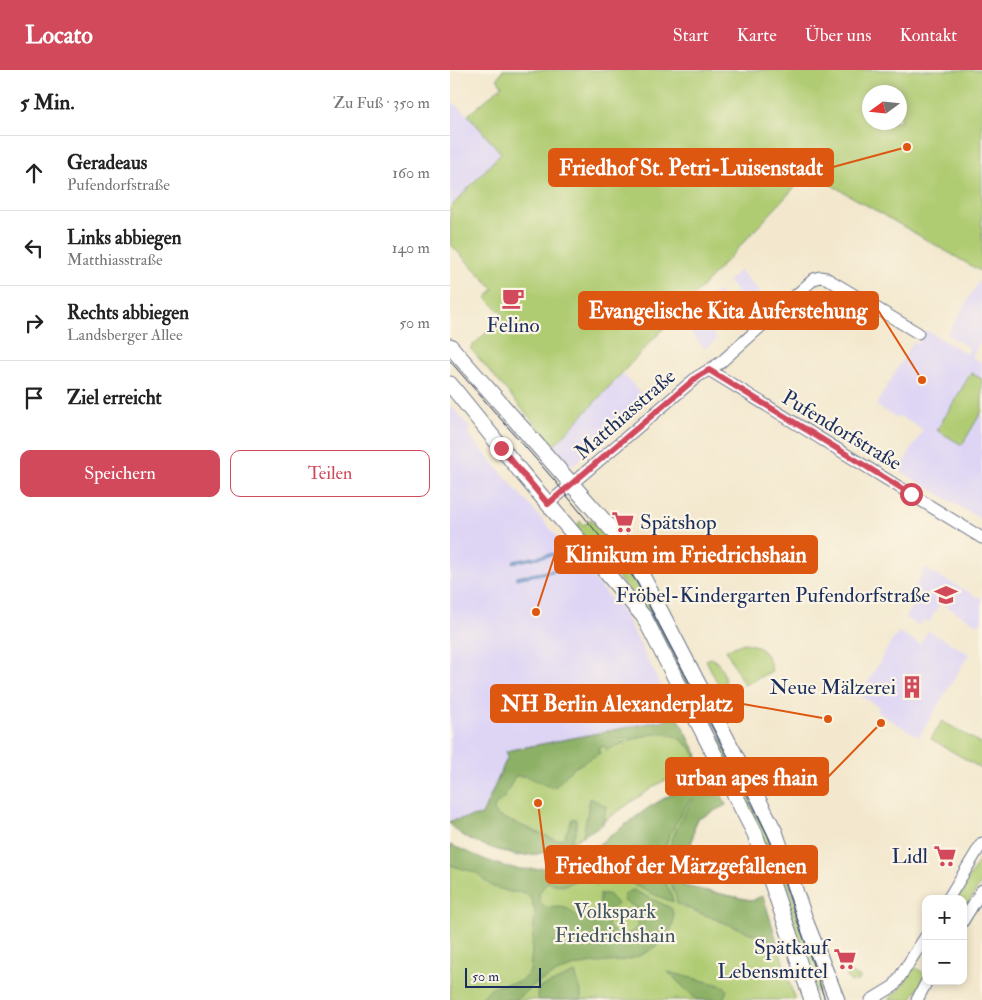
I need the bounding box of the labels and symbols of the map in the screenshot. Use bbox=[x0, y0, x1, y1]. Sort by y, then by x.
north arrow bbox=[862, 85, 907, 130]
callout: Friedhof St. Petri-Luisenstadt bbox=[549, 149, 833, 186]
text: Friedhof St. Petri-Luisenstadt bbox=[559, 154, 824, 182]
cafe icon: Felino bbox=[500, 285, 526, 311]
callout: Evangelische Kita Auferstehung bbox=[579, 292, 878, 329]
text: Evangelische Kita Auferstehung bbox=[589, 297, 869, 326]
place label: Felino bbox=[486, 312, 540, 339]
street label: Matthiasstraße bbox=[569, 363, 682, 466]
street label: Pufendorfstraße bbox=[777, 384, 907, 477]
route end bbox=[490, 437, 513, 460]
route start bbox=[900, 483, 923, 506]
supermarket icon: Spätshop bbox=[610, 509, 636, 535]
place label: Spätshop bbox=[640, 509, 717, 536]
callout: Klinikum im Friedrichshain bbox=[555, 536, 817, 573]
text: Klinikum im Friedrichshain bbox=[565, 541, 808, 569]
place label: Fröbel-Kindergarten Pufendorfstraße bbox=[616, 582, 930, 609]
school or university icon: Fröbel-Kindergarten Pufendorfstraße bbox=[933, 582, 959, 608]
place label: Neue Mälzerei bbox=[770, 674, 896, 701]
building icon: Neue Mälzerei bbox=[899, 674, 925, 700]
callout: NH Berlin Alexanderplatz bbox=[491, 685, 743, 722]
text: NH Berlin Alexanderplatz bbox=[500, 690, 733, 719]
callout: urban apes fhain bbox=[666, 758, 828, 795]
text: urban apes fhain bbox=[675, 764, 819, 793]
place label: Lidl bbox=[892, 843, 929, 870]
supermarket icon: Lidl bbox=[932, 843, 958, 869]
callout: Friedhof der Märzgefallenen bbox=[546, 846, 817, 883]
text: Friedhof der Märzgefallenen bbox=[555, 852, 807, 881]
park label: Volkspark Friedrichshain bbox=[554, 898, 676, 949]
place label: Spätkauf Lebensmittel bbox=[717, 934, 831, 985]
supermarket icon: Spätkauf Lebensmittel bbox=[832, 946, 858, 972]
scale bar bbox=[465, 965, 541, 988]

